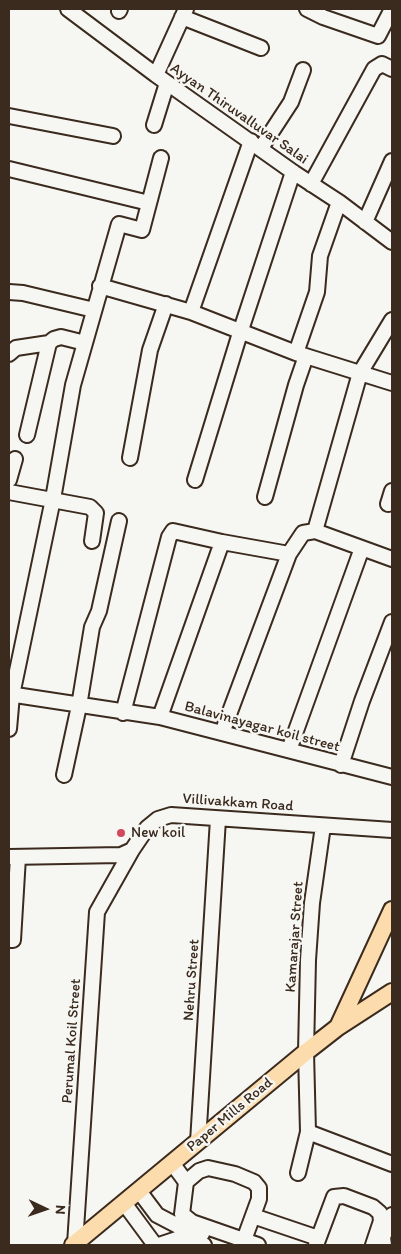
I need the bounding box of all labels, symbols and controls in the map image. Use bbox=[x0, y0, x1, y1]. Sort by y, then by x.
street label: Ayyan Thiruvalluvar Salai bbox=[167, 60, 311, 168]
street label: Balavinayagar koil street bbox=[182, 698, 342, 756]
street label: Villivakkam Road bbox=[182, 790, 294, 816]
place label: New koil bbox=[131, 824, 185, 842]
marker: New koil bbox=[115, 827, 127, 839]
street label: Kamarajar Street bbox=[282, 881, 308, 993]
street label: Nehru Street bbox=[180, 938, 204, 1022]
street label: Perumal Koil Street bbox=[59, 978, 85, 1104]
street label: Paper Mills Road bbox=[183, 1074, 277, 1156]
north arrow bbox=[20, 1184, 70, 1234]
text: N bbox=[52, 1205, 69, 1215]

